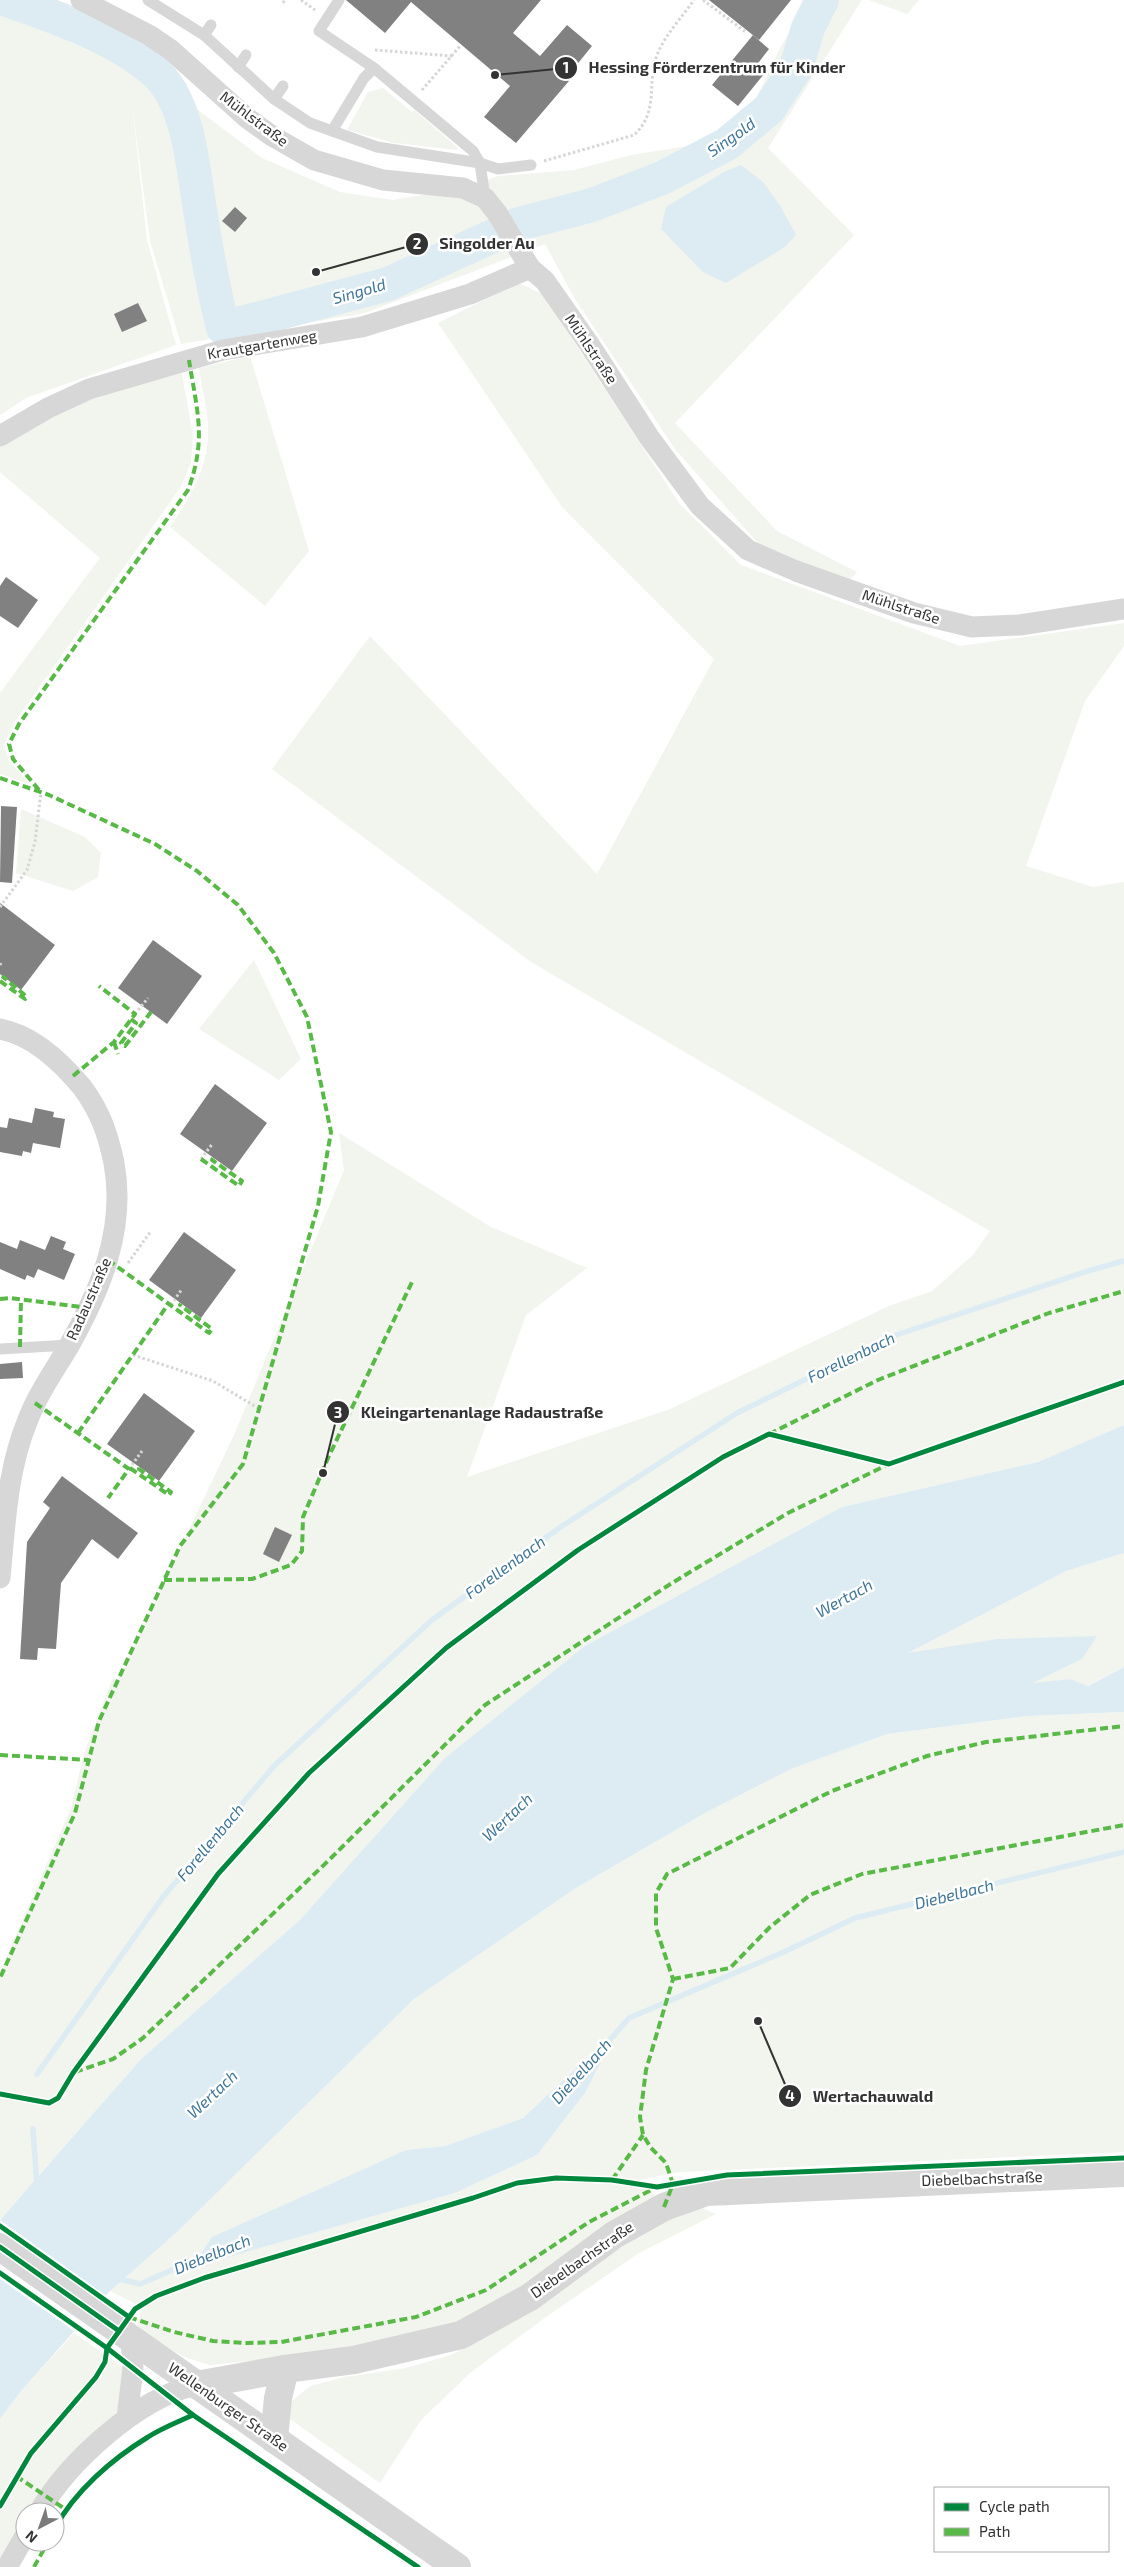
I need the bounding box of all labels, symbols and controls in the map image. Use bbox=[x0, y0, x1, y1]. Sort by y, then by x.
callout: Hessing Förderzentrum für Kinder bbox=[553, 52, 856, 83]
text: Hessing Förderzentrum für Kinder bbox=[589, 57, 846, 76]
text: 1 bbox=[563, 58, 569, 76]
street label: Mühlstraße bbox=[217, 87, 292, 150]
water label: Singold bbox=[703, 113, 758, 160]
callout: Singolder Au bbox=[404, 228, 545, 259]
text: Singolder Au bbox=[439, 233, 535, 252]
text: 2 bbox=[413, 234, 422, 252]
water label: Singold bbox=[330, 274, 388, 307]
street label: Mühlstraße bbox=[562, 310, 622, 387]
street label: Krautgartenweg bbox=[206, 325, 319, 363]
street label: Mühlstraße bbox=[860, 585, 942, 627]
street label: Radaustraße bbox=[62, 1254, 114, 1343]
water label: Forellenbach bbox=[804, 1327, 898, 1386]
callout: Kleingartenanlage Radaustraße bbox=[326, 1397, 613, 1428]
text: Kleingartenanlage Radaustraße bbox=[361, 1402, 603, 1421]
text: 3 bbox=[334, 1403, 342, 1421]
water label: Forellenbach bbox=[461, 1531, 549, 1602]
water label: Wertach bbox=[812, 1574, 875, 1621]
water label: Wertach bbox=[478, 1789, 536, 1845]
water label: Forellenbach bbox=[172, 1799, 247, 1884]
water label: Diebelbach bbox=[912, 1875, 995, 1913]
water label: Diebelbach bbox=[547, 2034, 615, 2107]
water label: Wertach bbox=[183, 2066, 241, 2122]
callout: Wertachauwald bbox=[778, 2081, 944, 2112]
text: 4 bbox=[785, 2086, 795, 2104]
text: Wertachauwald bbox=[813, 2086, 933, 2105]
street label: Diebelbachstraße bbox=[921, 2167, 1043, 2189]
street label: Diebelbachstraße bbox=[527, 2217, 636, 2301]
water label: Diebelbach bbox=[171, 2230, 253, 2277]
street label: Wellenburger Straße bbox=[165, 2358, 292, 2454]
legend bbox=[934, 2487, 1109, 2552]
text: Cycle path bbox=[979, 2497, 1050, 2515]
north arrow bbox=[15, 2502, 65, 2552]
text: Path bbox=[979, 2522, 1010, 2540]
text: N bbox=[22, 2527, 41, 2547]

